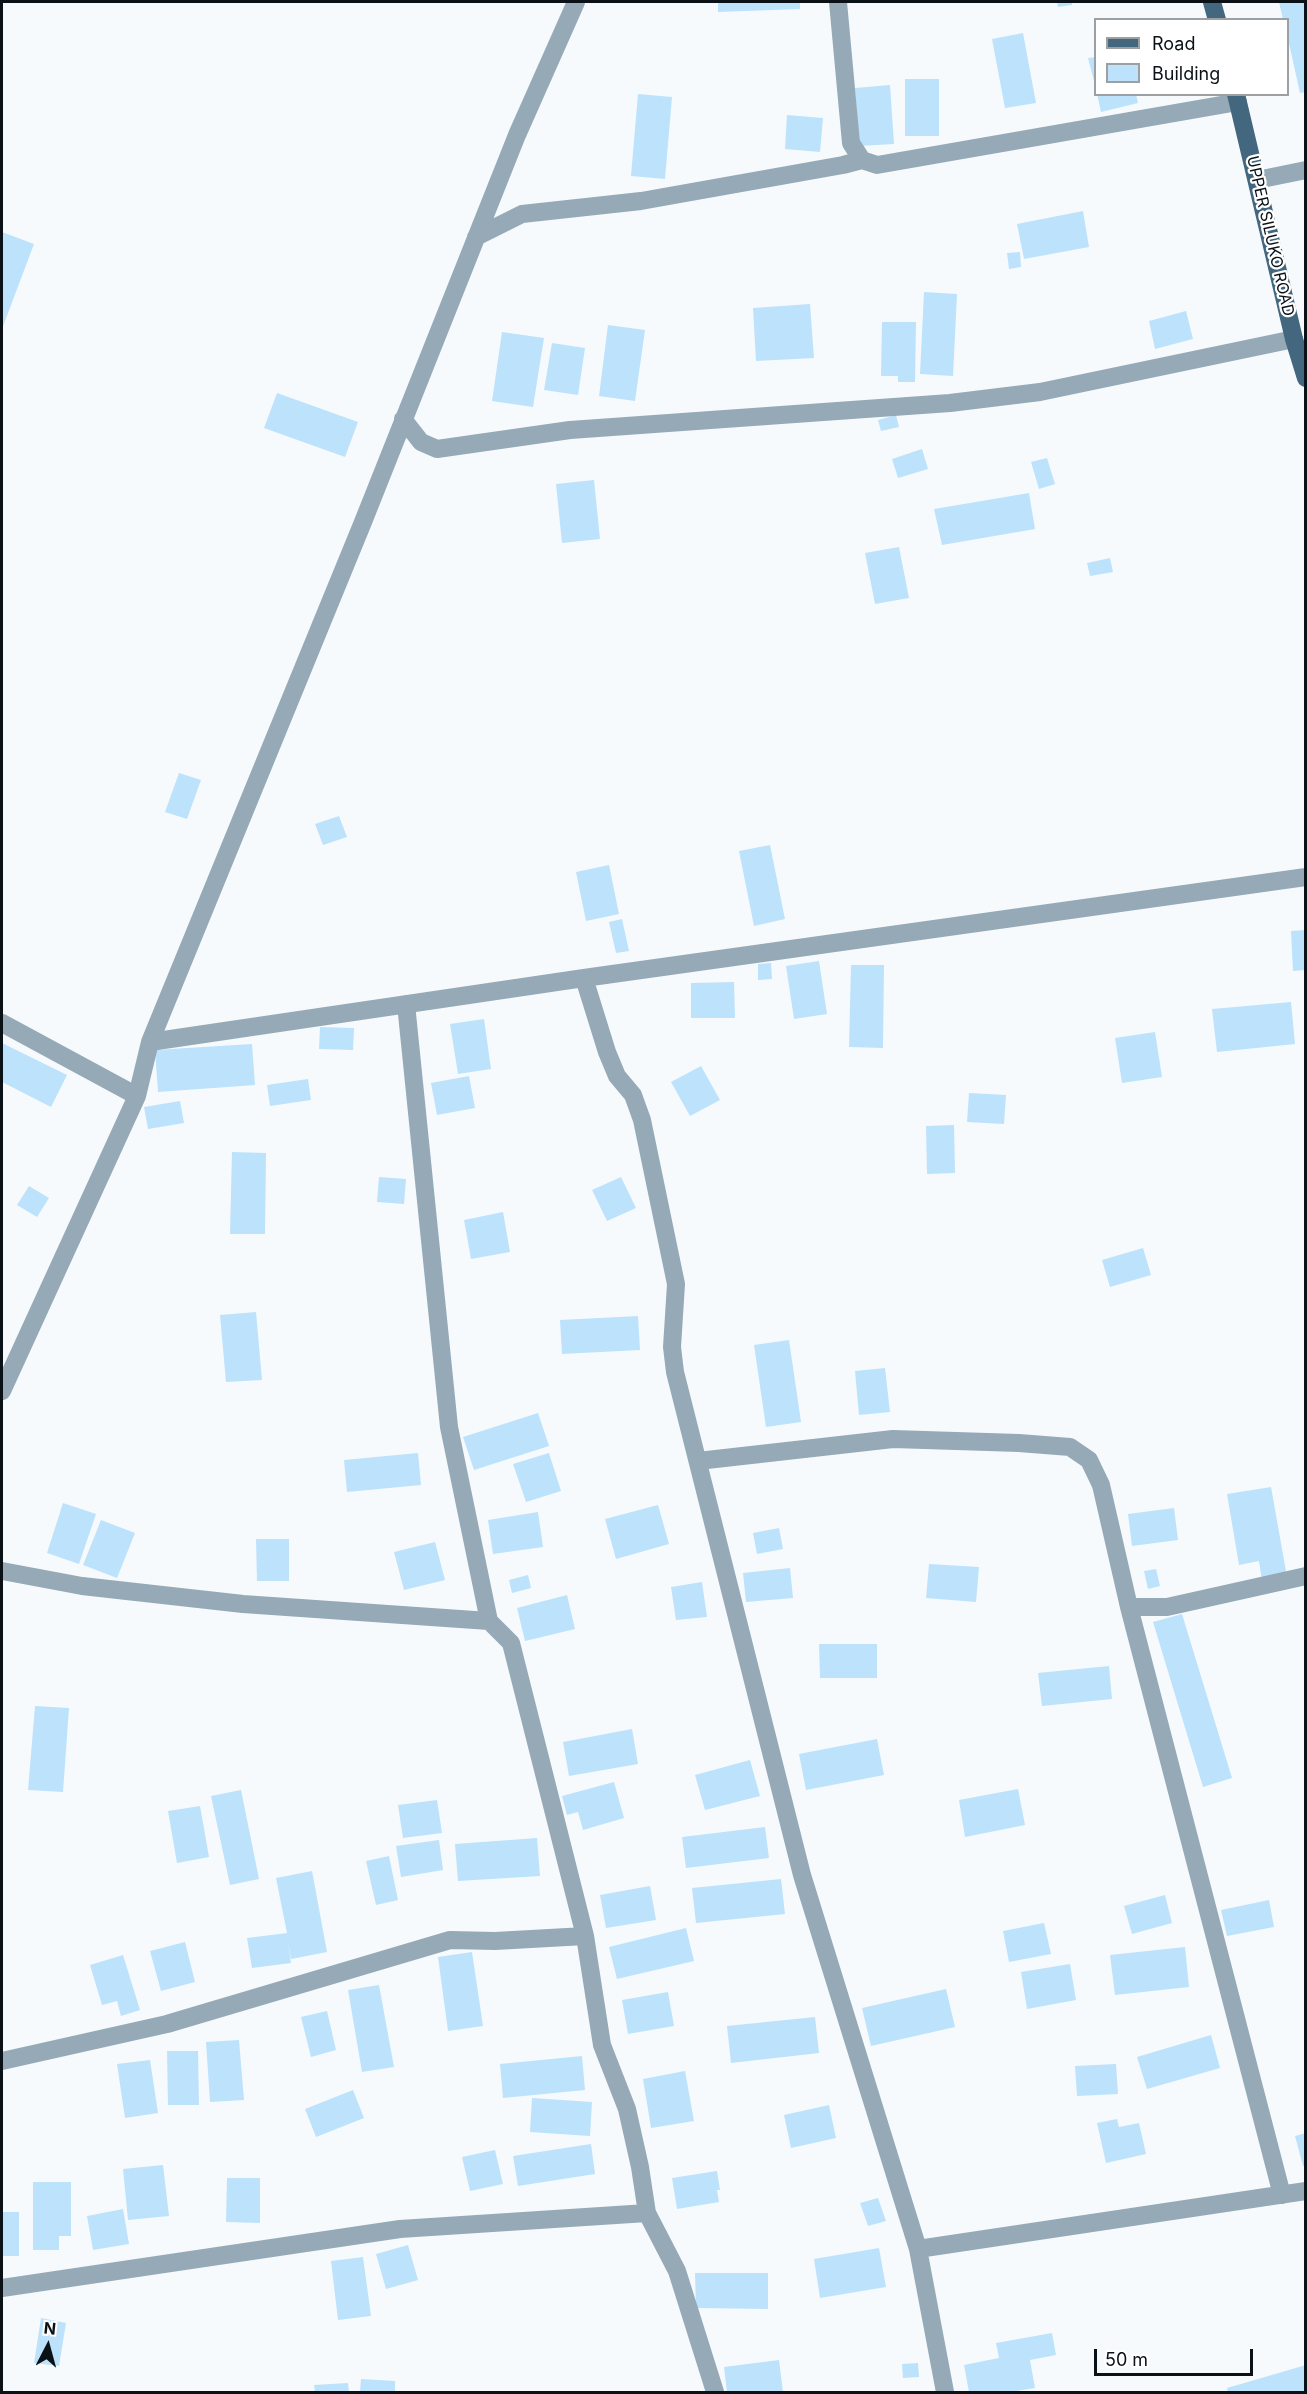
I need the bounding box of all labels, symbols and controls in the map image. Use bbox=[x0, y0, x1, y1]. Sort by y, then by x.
legend bbox=[1094, 18, 1289, 96]
text: Road bbox=[1152, 33, 1195, 54]
text: Building bbox=[1152, 63, 1220, 84]
street label: UPPER SILUKO ROAD bbox=[1242, 154, 1298, 318]
north arrow bbox=[18, 2316, 78, 2376]
text: N bbox=[43, 2318, 57, 2339]
scale bar bbox=[1097, 2337, 1256, 2375]
text: 50 m bbox=[1105, 2349, 1148, 2370]

